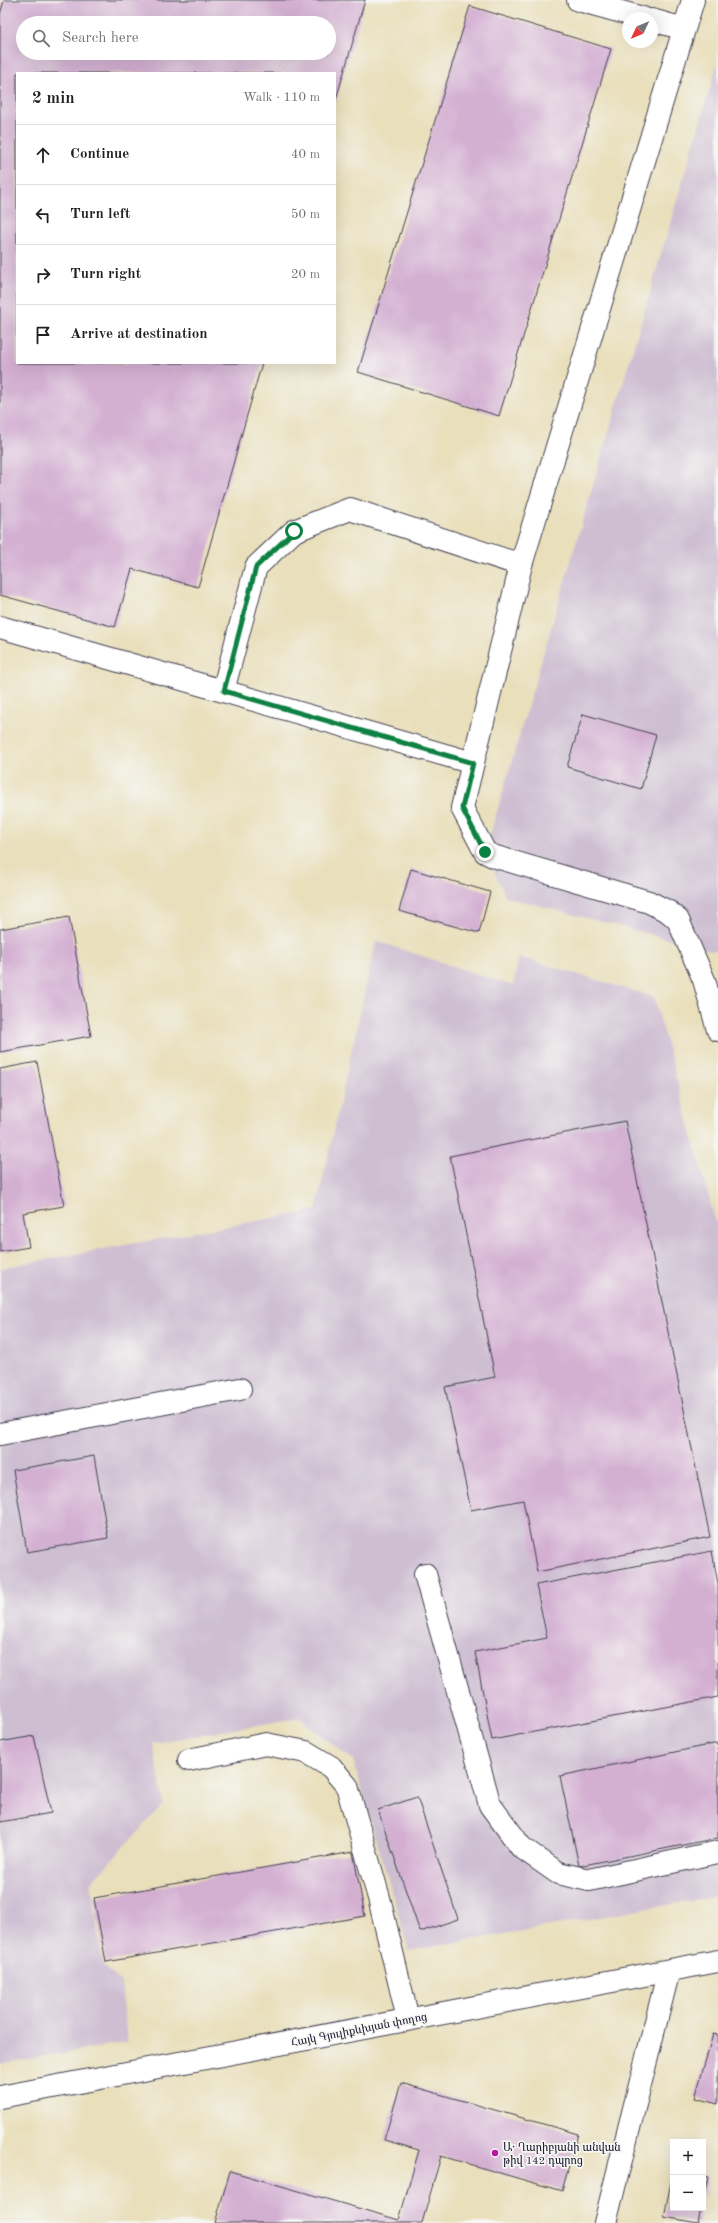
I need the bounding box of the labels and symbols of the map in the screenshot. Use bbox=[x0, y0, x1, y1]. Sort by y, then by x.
north arrow bbox=[622, 12, 658, 48]
route start bbox=[285, 522, 303, 540]
route end bbox=[476, 843, 494, 861]
street label: Հայկ Գյուլիքևխյան փողոց bbox=[290, 2011, 428, 2049]
place label: Ա․ Ղարիբյանի անվան թիվ 142 դպրոց bbox=[503, 2142, 621, 2167]
marker: Ա․ Ղարիբյանի անվան թիվ 142 դպրոց bbox=[490, 2148, 500, 2158]

